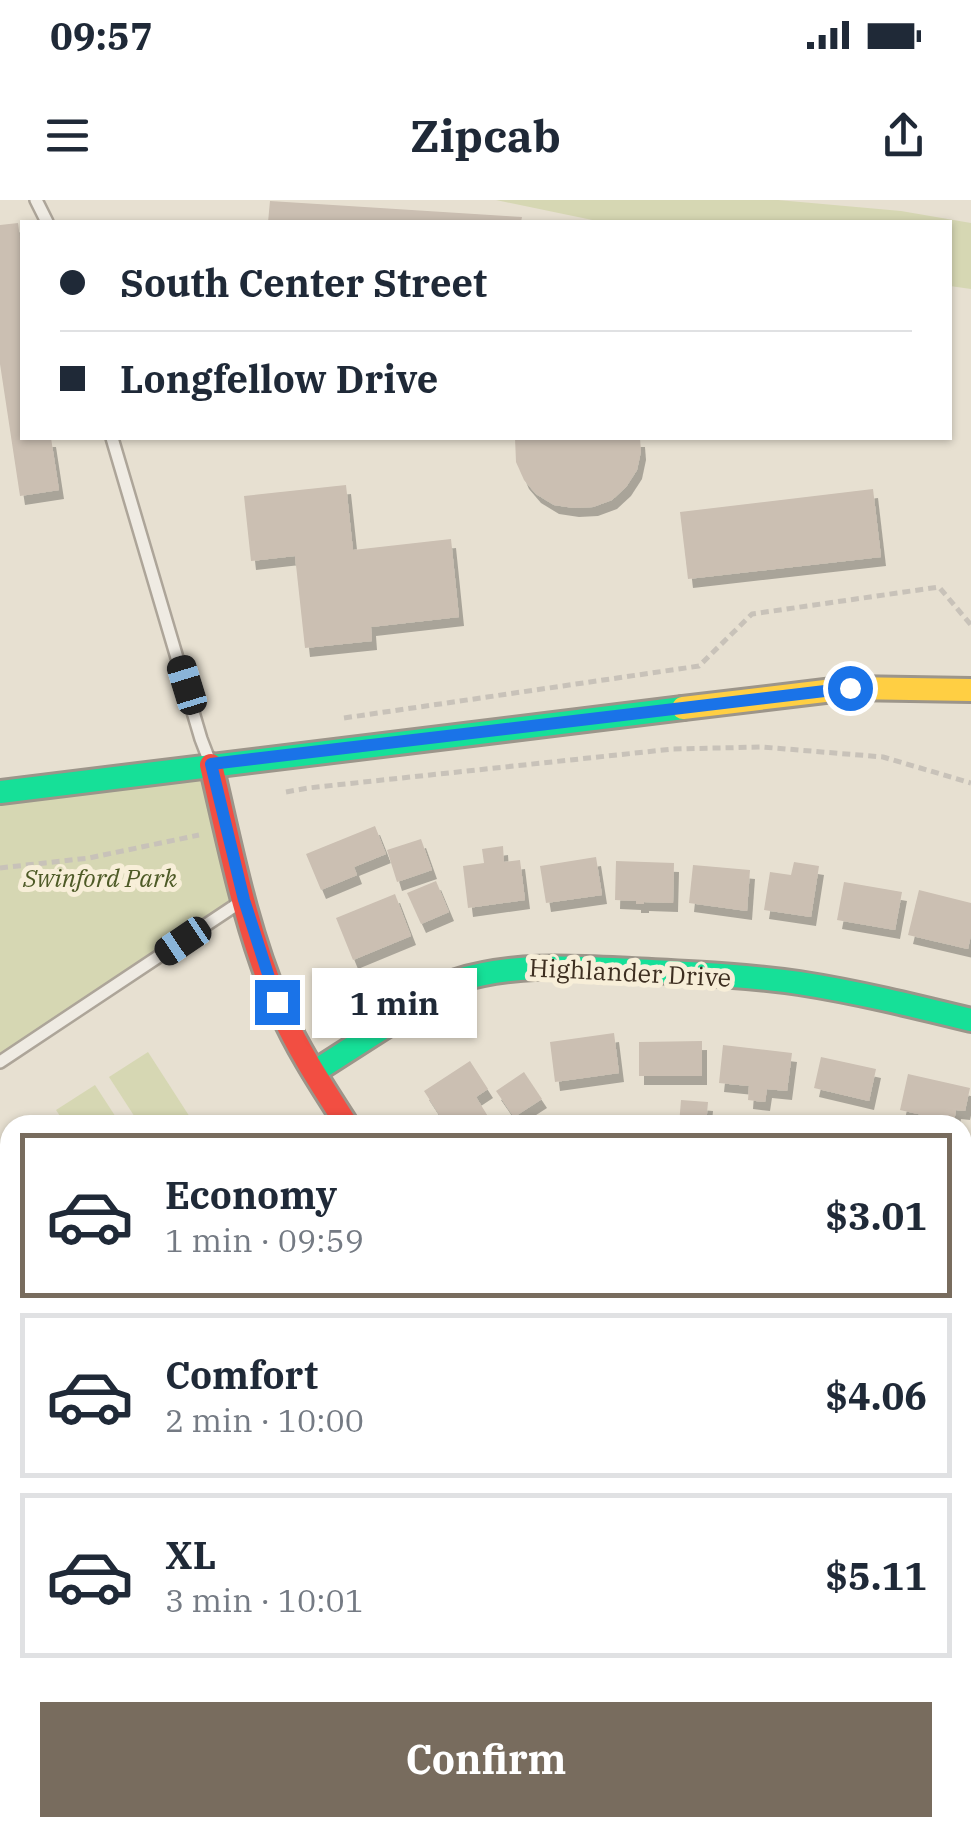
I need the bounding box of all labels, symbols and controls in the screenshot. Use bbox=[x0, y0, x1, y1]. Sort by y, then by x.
text: 09:57 bbox=[50, 11, 153, 60]
text: Zipcab bbox=[410, 106, 561, 164]
icon: menu bbox=[40, 108, 95, 163]
icon: share bbox=[876, 108, 931, 163]
text: South Center Street bbox=[120, 258, 487, 307]
text: Longfellow Drive bbox=[120, 354, 438, 403]
car bbox=[164, 652, 210, 718]
route start bbox=[828, 666, 873, 711]
park label: Swinford Park bbox=[22, 861, 178, 894]
car bbox=[150, 912, 216, 970]
street label: Highlander Drive bbox=[528, 950, 732, 994]
callout: 1 min bbox=[312, 967, 477, 1037]
route end bbox=[255, 980, 300, 1025]
text: 1 min bbox=[350, 982, 439, 1024]
text: Economy bbox=[165, 1170, 337, 1219]
icon: car bbox=[45, 1171, 135, 1261]
text: $3.01 bbox=[825, 1191, 927, 1240]
text: 1 min · 09:59 bbox=[165, 1219, 364, 1261]
text: Comfort bbox=[165, 1350, 318, 1399]
icon: car bbox=[45, 1351, 135, 1441]
text: $4.06 bbox=[825, 1371, 927, 1420]
text: 2 min · 10:00 bbox=[165, 1399, 364, 1441]
text: XL bbox=[165, 1530, 216, 1579]
icon: car bbox=[45, 1531, 135, 1621]
text: $5.11 bbox=[825, 1551, 927, 1600]
text: 3 min · 10:01 bbox=[165, 1579, 364, 1621]
button: Confirm bbox=[40, 1702, 932, 1817]

